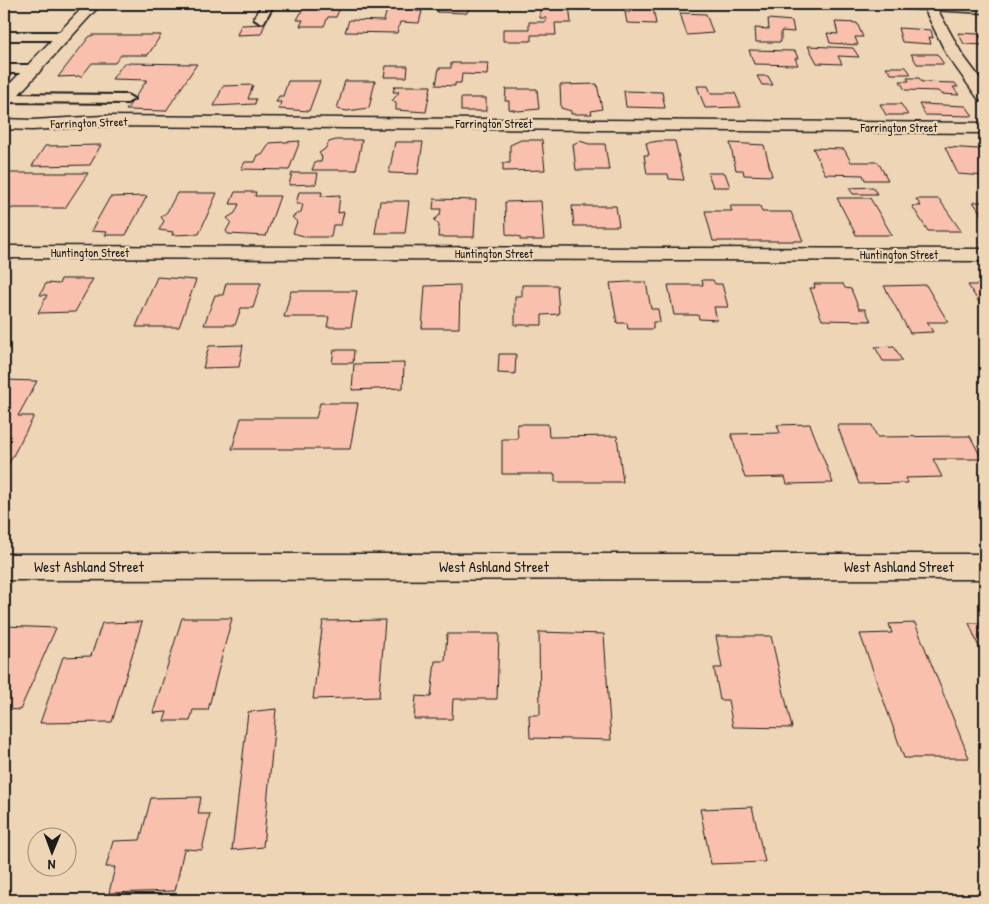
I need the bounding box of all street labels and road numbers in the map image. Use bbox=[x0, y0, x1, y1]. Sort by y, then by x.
street label: Farrington Street bbox=[49, 113, 129, 132]
street label: Farrington Street bbox=[455, 115, 533, 132]
street label: Farrington Street bbox=[860, 119, 938, 136]
street label: Huntington Street bbox=[51, 244, 130, 261]
street label: Huntington Street bbox=[455, 245, 534, 262]
street label: Huntington Street bbox=[860, 246, 939, 263]
street label: West Ashland Street bbox=[34, 556, 145, 577]
street label: West Ashland Street bbox=[439, 556, 550, 577]
street label: West Ashland Street bbox=[844, 556, 955, 577]

